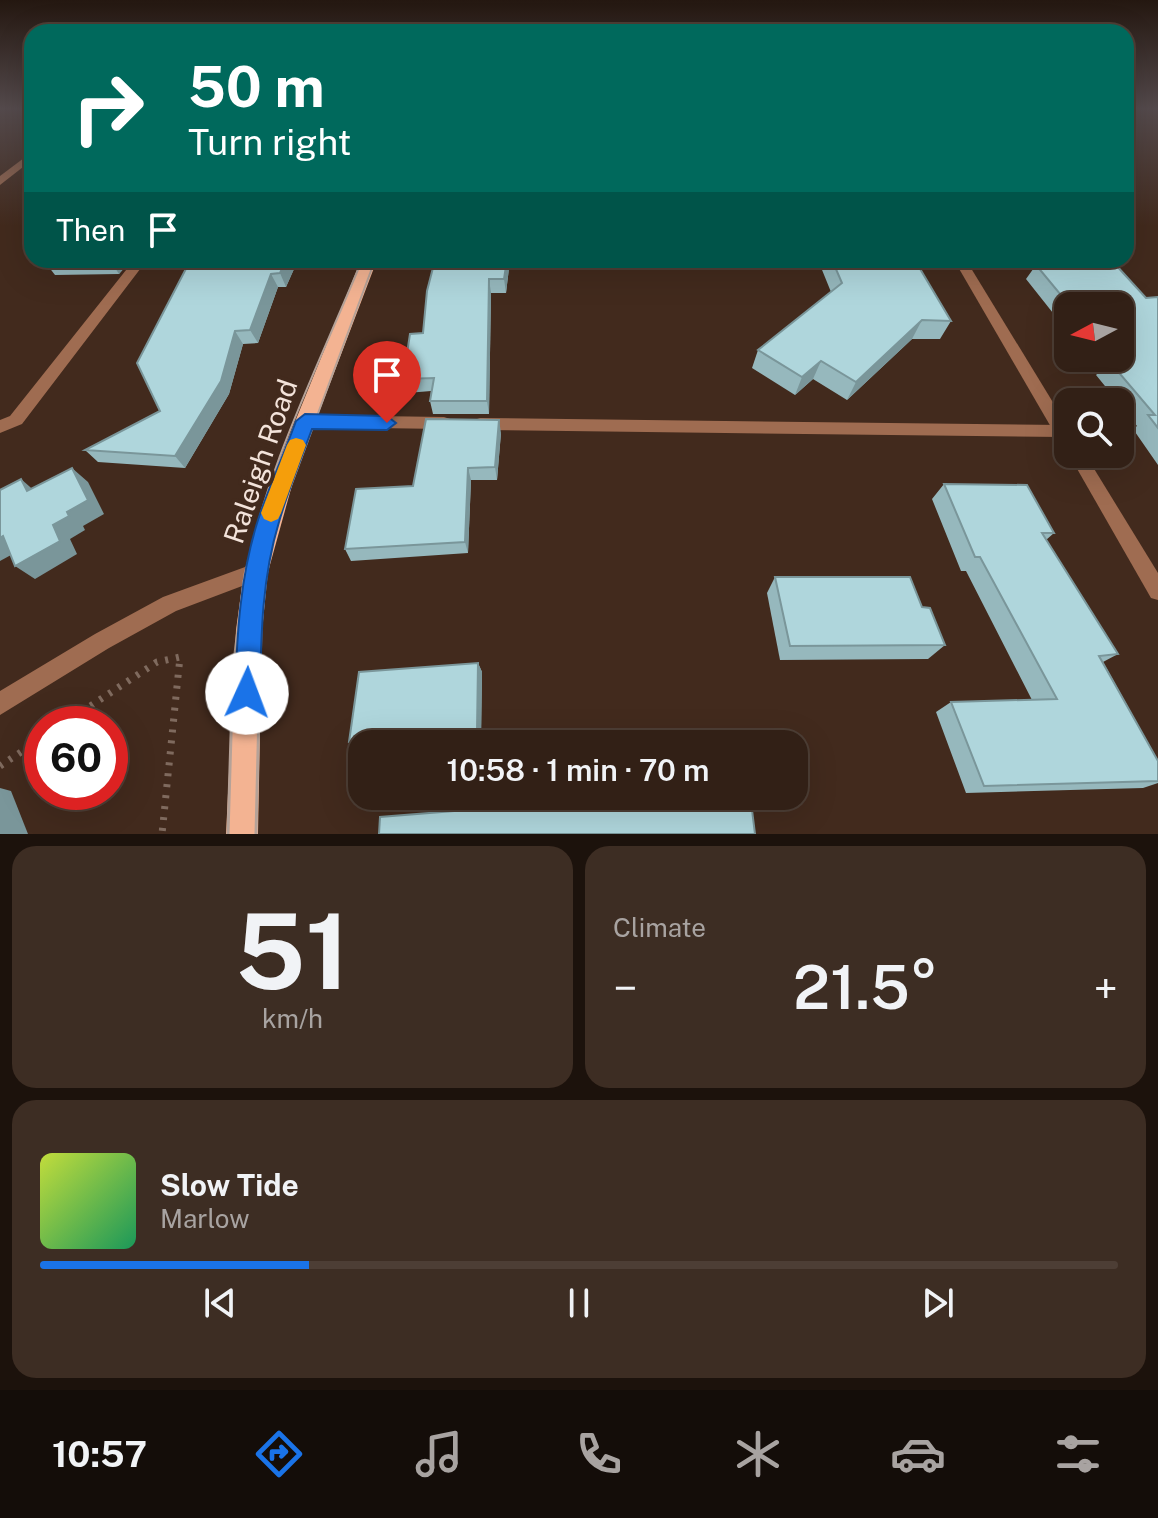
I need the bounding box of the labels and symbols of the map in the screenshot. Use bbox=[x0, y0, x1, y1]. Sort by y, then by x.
north arrow bbox=[1054, 292, 1134, 372]
pin bbox=[353, 341, 421, 423]
street label: Raleigh Road bbox=[217, 375, 303, 547]
position arrow bbox=[205, 651, 289, 735]
speed limit sign: 60 bbox=[24, 706, 128, 810]

